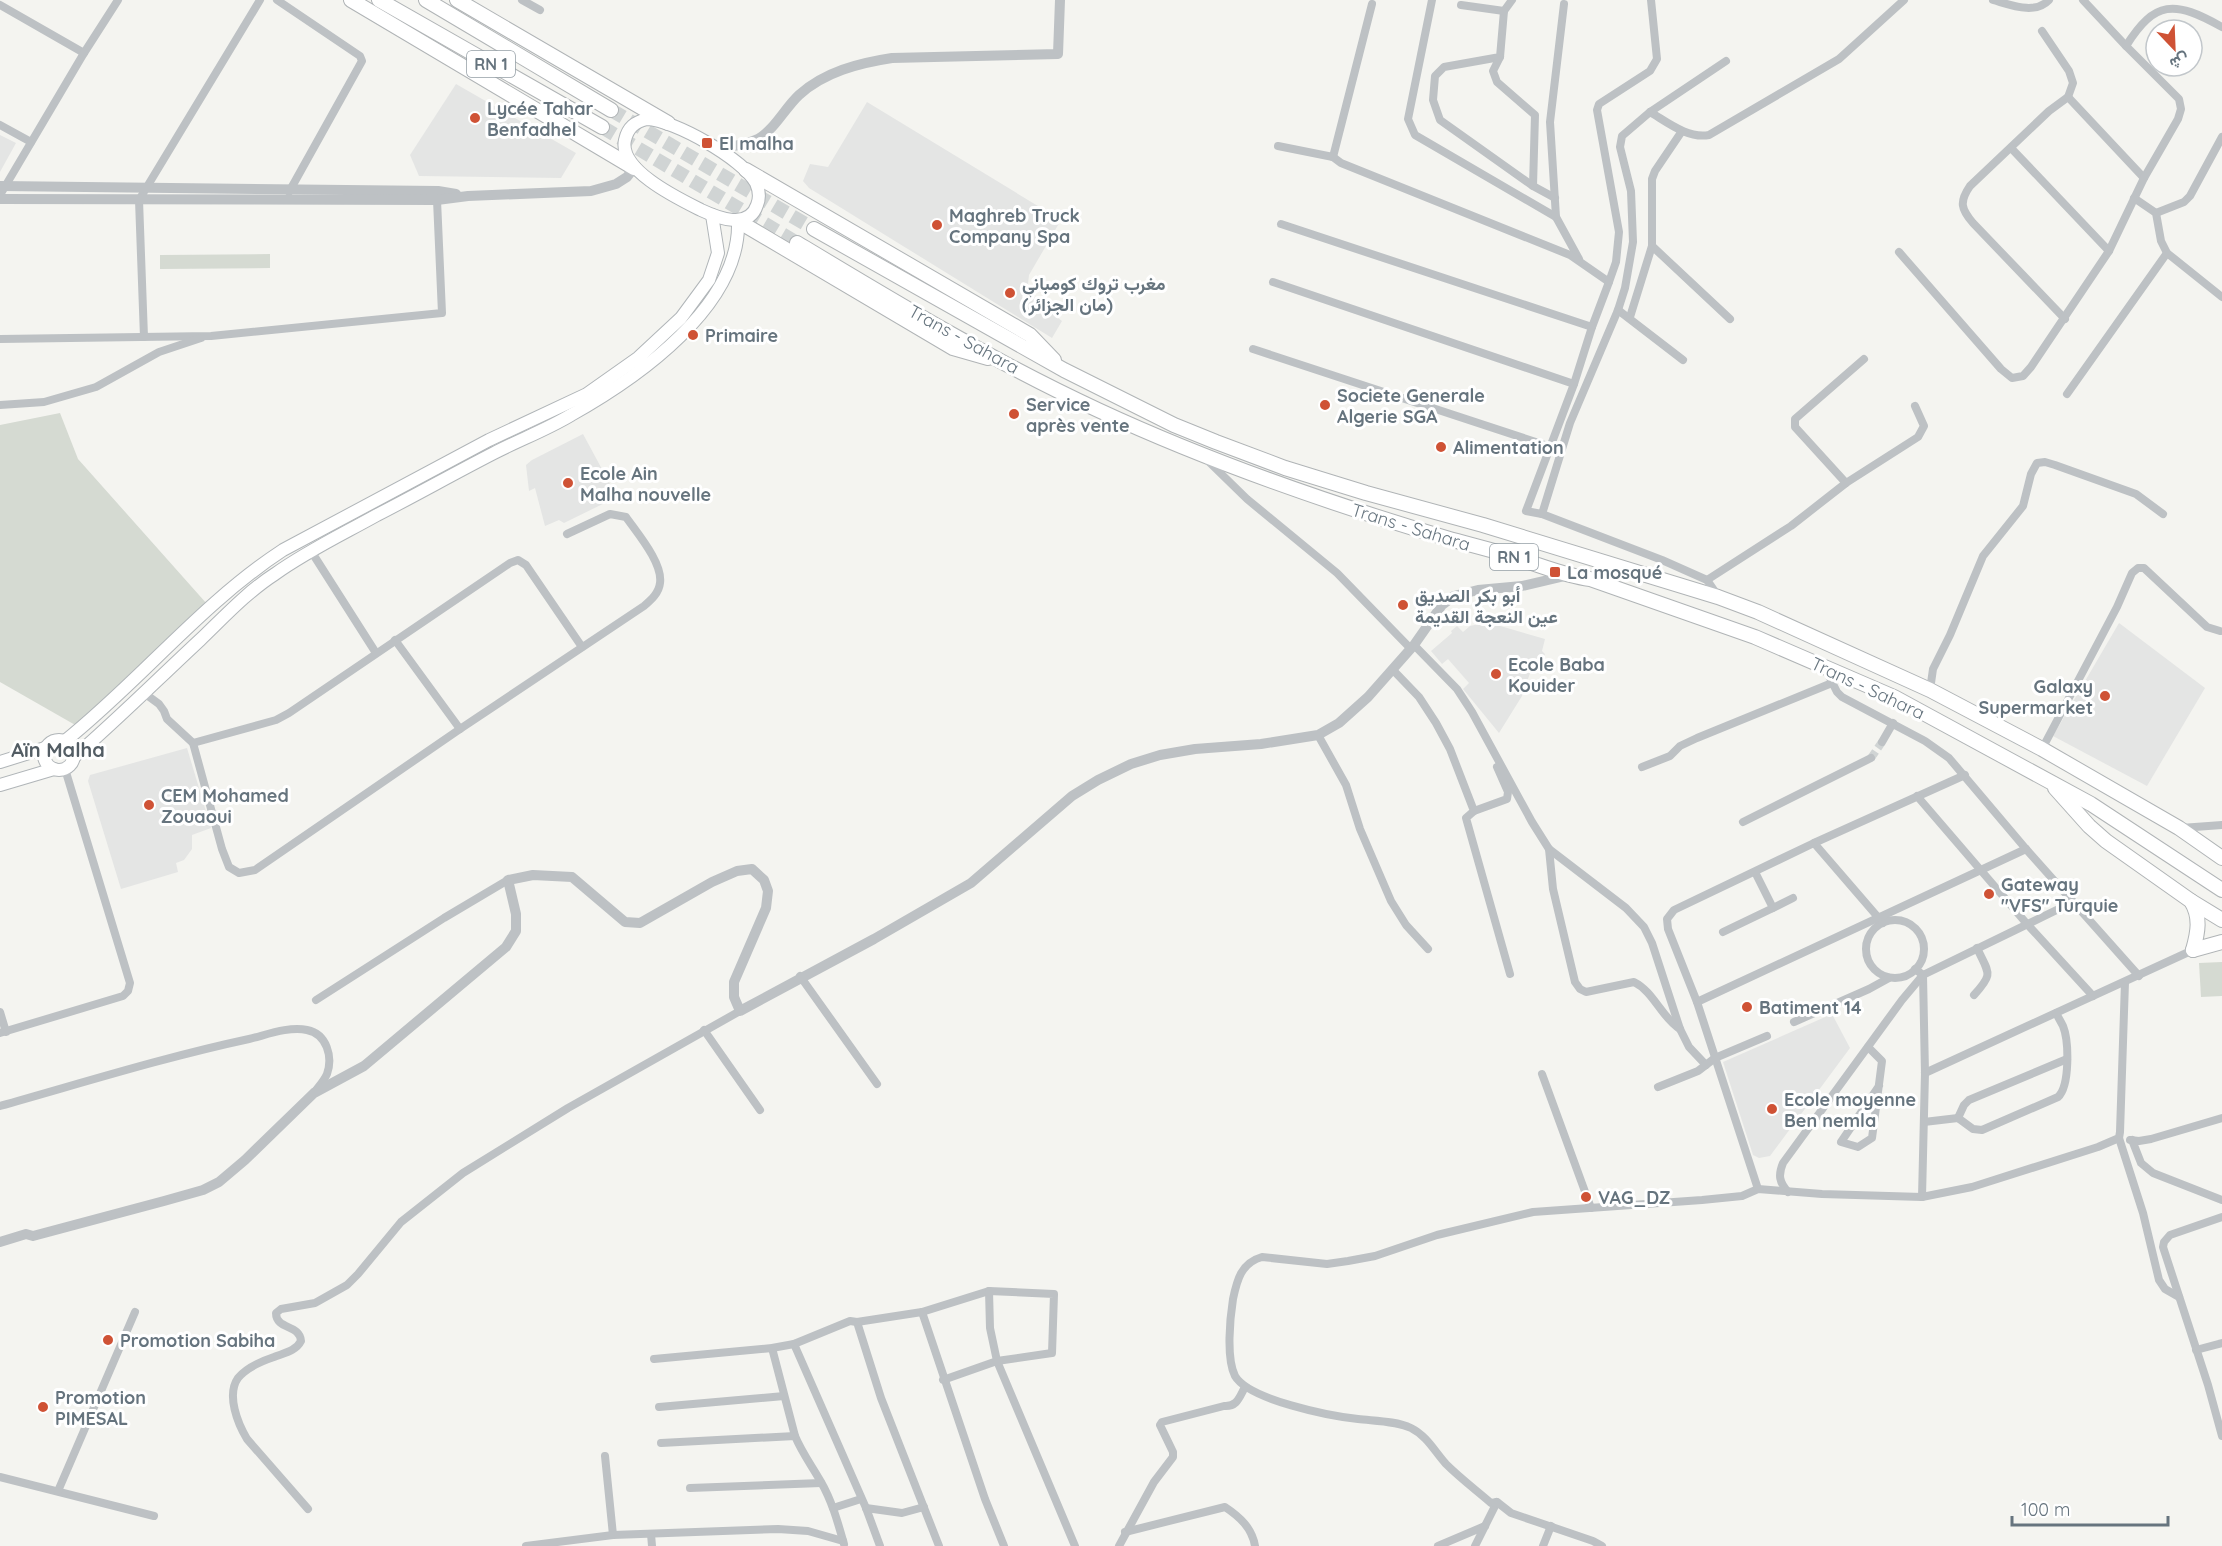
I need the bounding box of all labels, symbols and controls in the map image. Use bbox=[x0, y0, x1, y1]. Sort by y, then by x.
north arrow bbox=[2144, 18, 2204, 78]
text: ش bbox=[2167, 49, 2193, 75]
road number: RN 1 bbox=[467, 51, 515, 77]
place label: Lycée Tahar Benfadhel bbox=[487, 97, 593, 141]
marker: Lycée Tahar Benfadhel bbox=[468, 111, 482, 125]
place label: El malha bbox=[719, 132, 794, 155]
marker: El malha bbox=[700, 136, 714, 150]
place label: Maghreb Truck Company Spa bbox=[949, 204, 1080, 248]
marker: Maghreb Truck Company Spa bbox=[930, 218, 944, 232]
place label: مغرب تروك كومباني (مان الجزائر) bbox=[1022, 272, 1166, 316]
marker: مغرب تروك كومباني (مان الجزائر) bbox=[1003, 286, 1017, 300]
street label: Trans - Sahara bbox=[905, 299, 1023, 379]
place label: Primaire bbox=[705, 324, 778, 347]
marker: Primaire bbox=[686, 328, 700, 342]
place label: Societe Generale Algerie SGA bbox=[1337, 384, 1485, 428]
place label: Service après vente bbox=[1026, 393, 1130, 437]
marker: Societe Generale Algerie SGA bbox=[1318, 398, 1332, 412]
marker: Service après vente bbox=[1007, 407, 1021, 421]
place label: Alimentation bbox=[1453, 436, 1564, 459]
marker: Alimentation bbox=[1434, 440, 1448, 454]
place label: Ecole Ain Malha nouvelle bbox=[580, 462, 711, 506]
marker: Ecole Ain Malha nouvelle bbox=[561, 476, 575, 490]
street label: Trans - Sahara bbox=[1349, 498, 1473, 556]
road number: RN 1 bbox=[1490, 544, 1538, 570]
place label: La mosqué bbox=[1567, 561, 1662, 584]
marker: La mosqué bbox=[1548, 565, 1562, 579]
place label: أبو بكر الصديق عين النعجة القديمة bbox=[1415, 584, 1558, 628]
marker: أبو بكر الصديق عين النعجة القديمة bbox=[1396, 598, 1410, 612]
street label: Trans - Sahara bbox=[1807, 652, 1929, 724]
place label: Ecole Baba Kouider bbox=[1508, 653, 1605, 697]
marker: Ecole Baba Kouider bbox=[1489, 667, 1503, 681]
place label: Galaxy Supermarket bbox=[1978, 675, 2093, 719]
marker: Galaxy Supermarket bbox=[2098, 689, 2112, 703]
district label: Aïn Malha bbox=[11, 737, 105, 762]
place label: CEM Mohamed Zouaoui bbox=[161, 784, 289, 828]
marker: CEM Mohamed Zouaoui bbox=[142, 798, 156, 812]
place label: Gateway "VFS" Turquie bbox=[2001, 873, 2118, 917]
marker: Gateway "VFS" Turquie bbox=[1982, 887, 1996, 901]
place label: Batiment 14 bbox=[1759, 996, 1862, 1019]
marker: Batiment 14 bbox=[1740, 1000, 1754, 1014]
place label: Ecole moyenne Ben nemla bbox=[1784, 1088, 1916, 1132]
marker: Ecole moyenne Ben nemla bbox=[1765, 1102, 1779, 1116]
place label: VAG_DZ bbox=[1598, 1186, 1671, 1209]
marker: VAG_DZ bbox=[1579, 1190, 1593, 1204]
place label: Promotion Sabiha bbox=[120, 1329, 275, 1352]
marker: Promotion Sabiha bbox=[101, 1333, 115, 1347]
place label: Promotion PIMESAL bbox=[55, 1386, 146, 1430]
marker: Promotion PIMESAL bbox=[36, 1400, 50, 1414]
scale bar bbox=[2012, 1489, 2168, 1527]
text: 100 m bbox=[2021, 1498, 2070, 1521]

